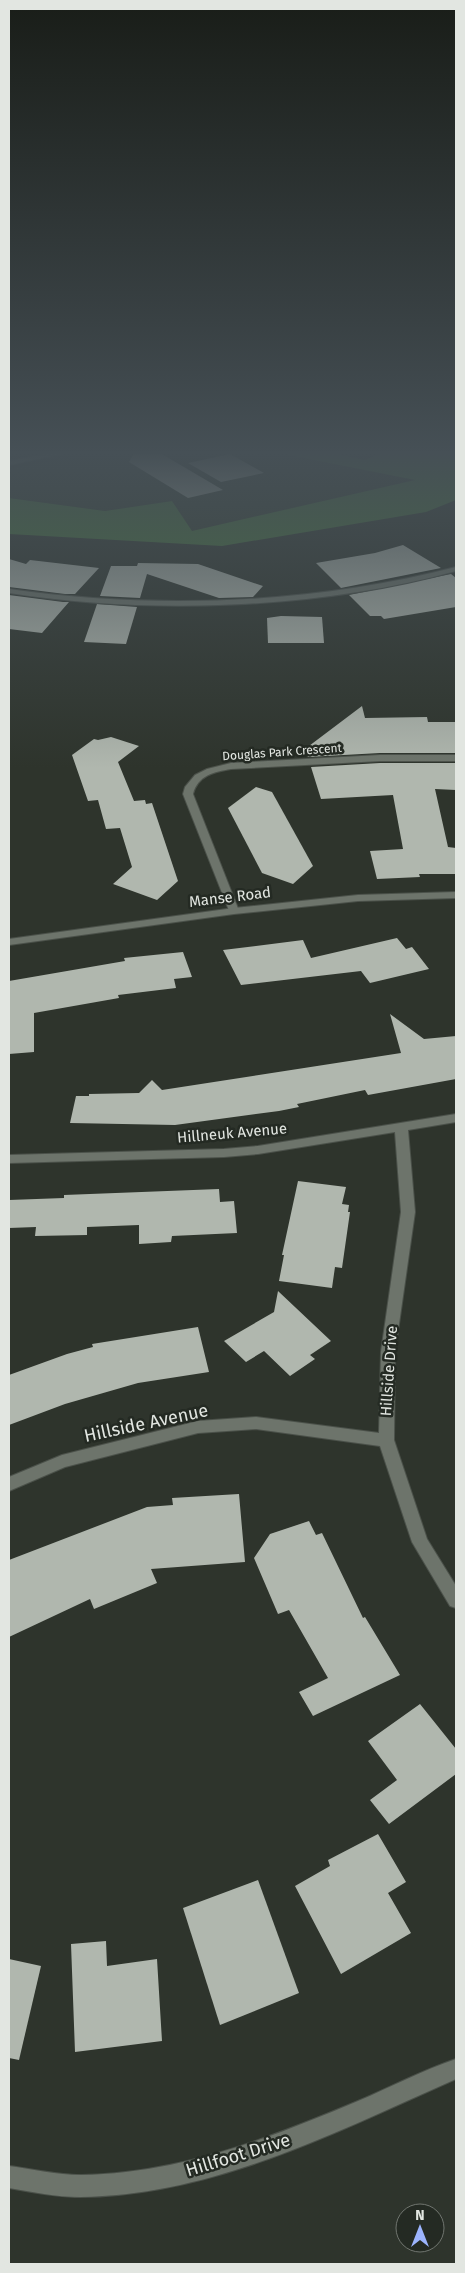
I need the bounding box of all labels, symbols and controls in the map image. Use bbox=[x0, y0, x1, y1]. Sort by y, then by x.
street label: Douglas Park Crescent bbox=[222, 741, 343, 763]
street label: Manse Road bbox=[188, 883, 272, 911]
street label: Hillneuk Avenue bbox=[176, 1119, 288, 1147]
street label: Hillside Drive bbox=[377, 1325, 401, 1417]
street label: Hillside Avenue bbox=[82, 1399, 210, 1447]
street label: Hillfoot Drive bbox=[183, 2129, 293, 2181]
north arrow bbox=[395, 2203, 445, 2253]
text: N bbox=[415, 2207, 425, 2224]

